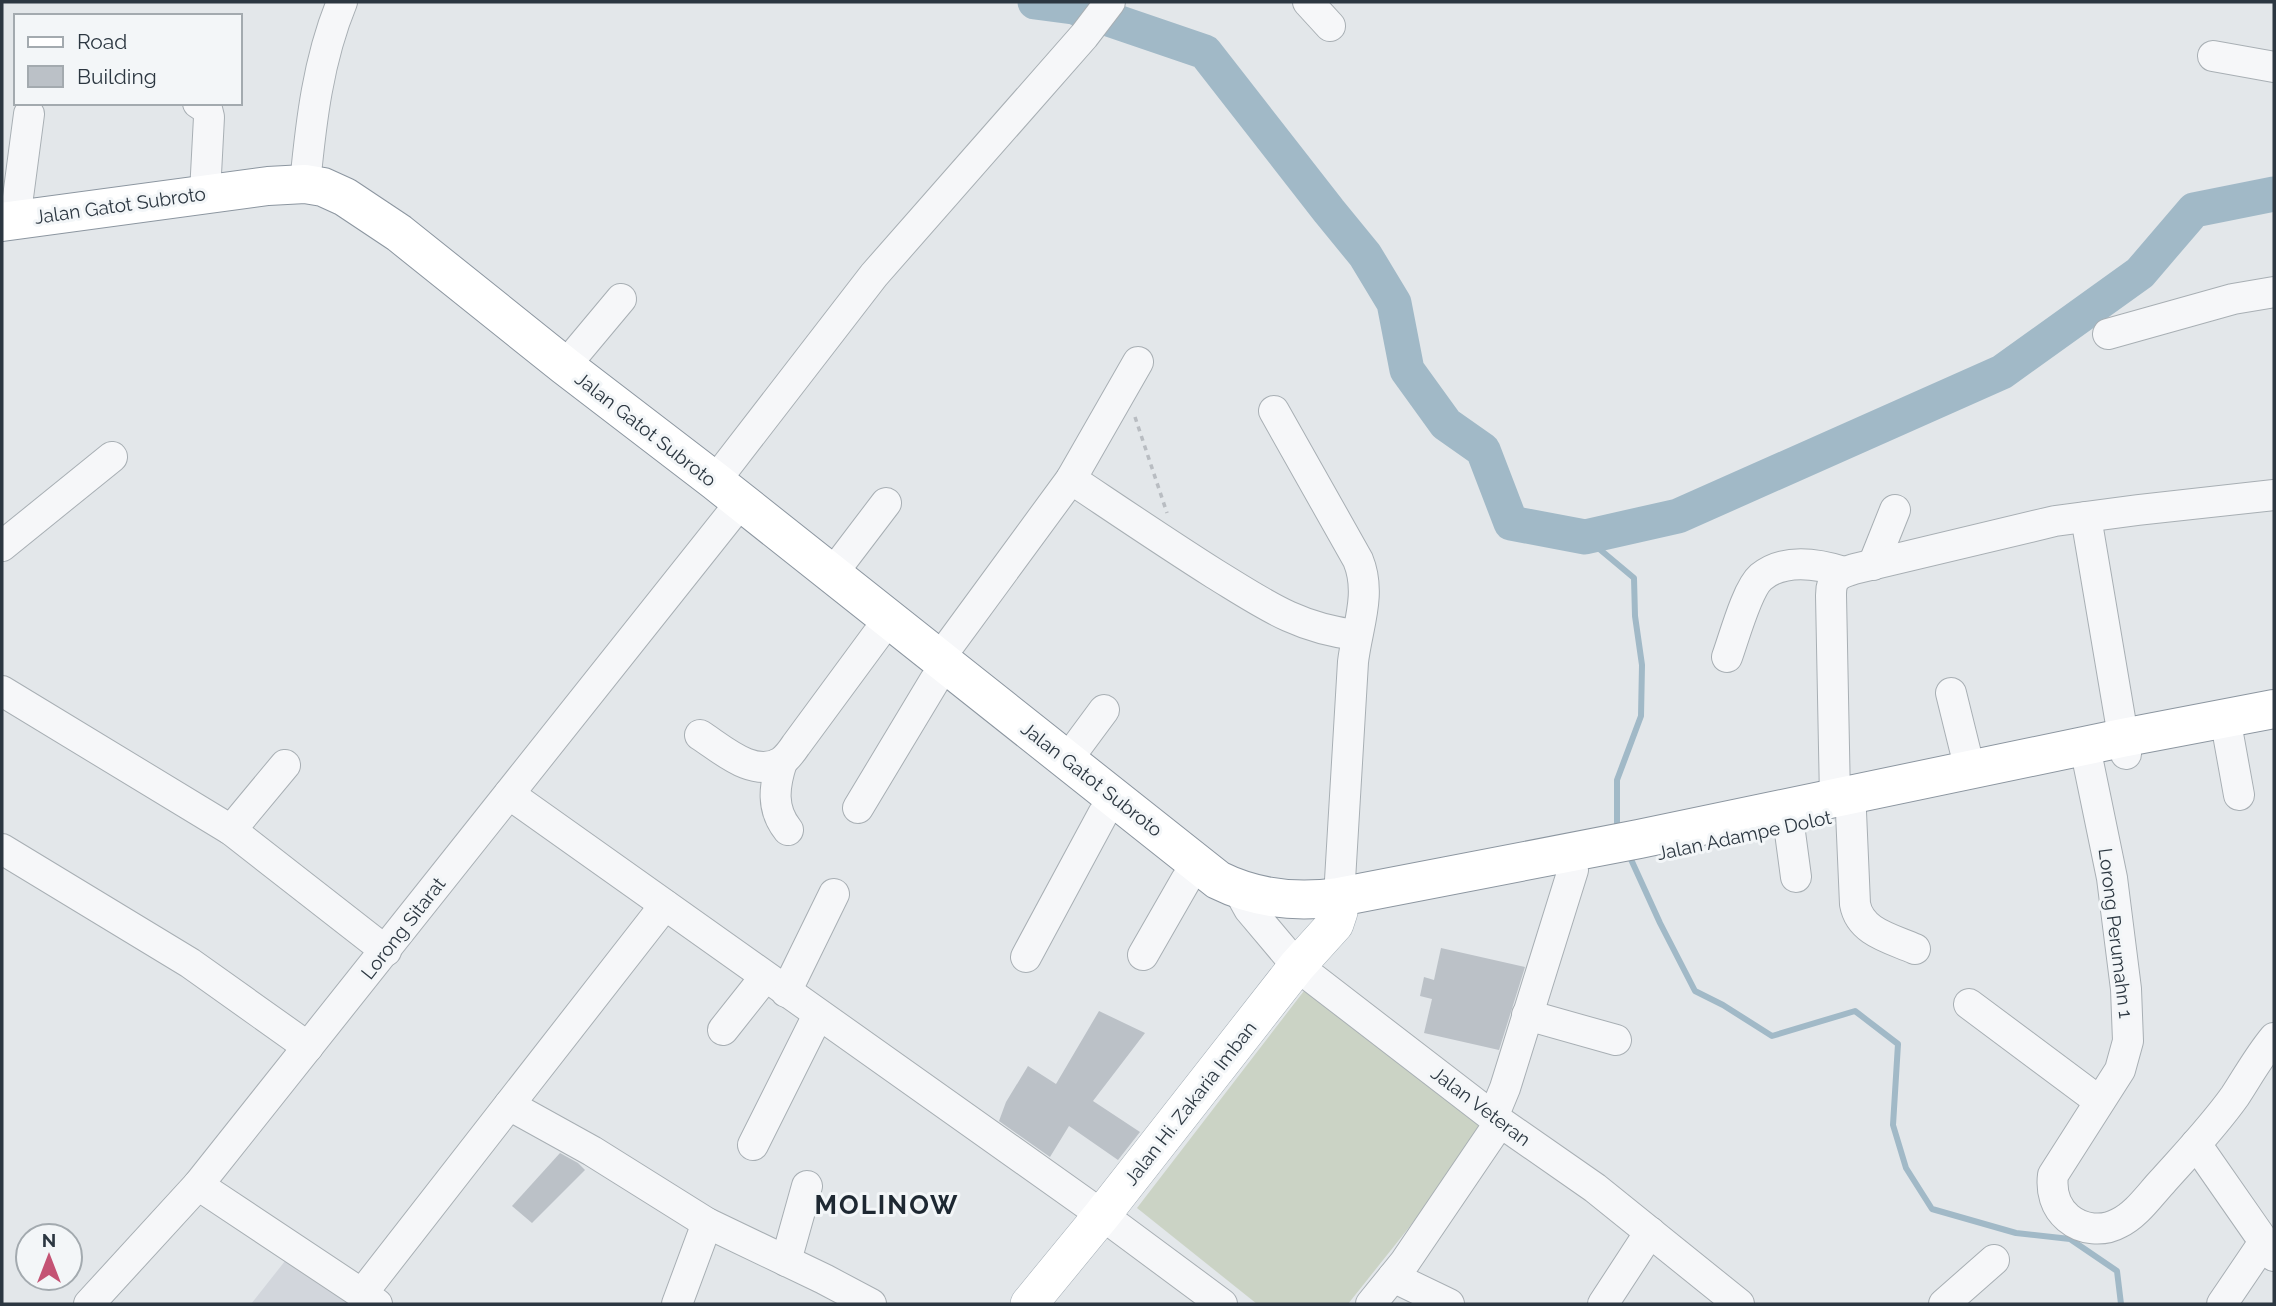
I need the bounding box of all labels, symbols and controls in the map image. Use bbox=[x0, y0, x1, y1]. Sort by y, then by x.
legend bbox=[14, 14, 242, 105]
text: Road bbox=[77, 29, 127, 54]
text: Building bbox=[77, 64, 157, 89]
street label: Jalan Gatot Subroto bbox=[33, 182, 207, 228]
street label: Jalan Gatot Subroto bbox=[571, 367, 721, 491]
street label: Jalan Gatot Subroto bbox=[1017, 717, 1167, 841]
street label: Jalan Adampe Dolot bbox=[1655, 806, 1834, 864]
street label: Lorong Perumahn 1 bbox=[2095, 847, 2137, 1019]
street label: Lorong Sitarat bbox=[356, 872, 450, 983]
street label: Jalan Hi. Zakaria Imban bbox=[1119, 1017, 1261, 1189]
street label: Jalan Veteran bbox=[1427, 1062, 1535, 1150]
district label: MOLINOW bbox=[815, 1190, 959, 1220]
north arrow bbox=[14, 1222, 84, 1292]
text: N bbox=[42, 1229, 56, 1251]

